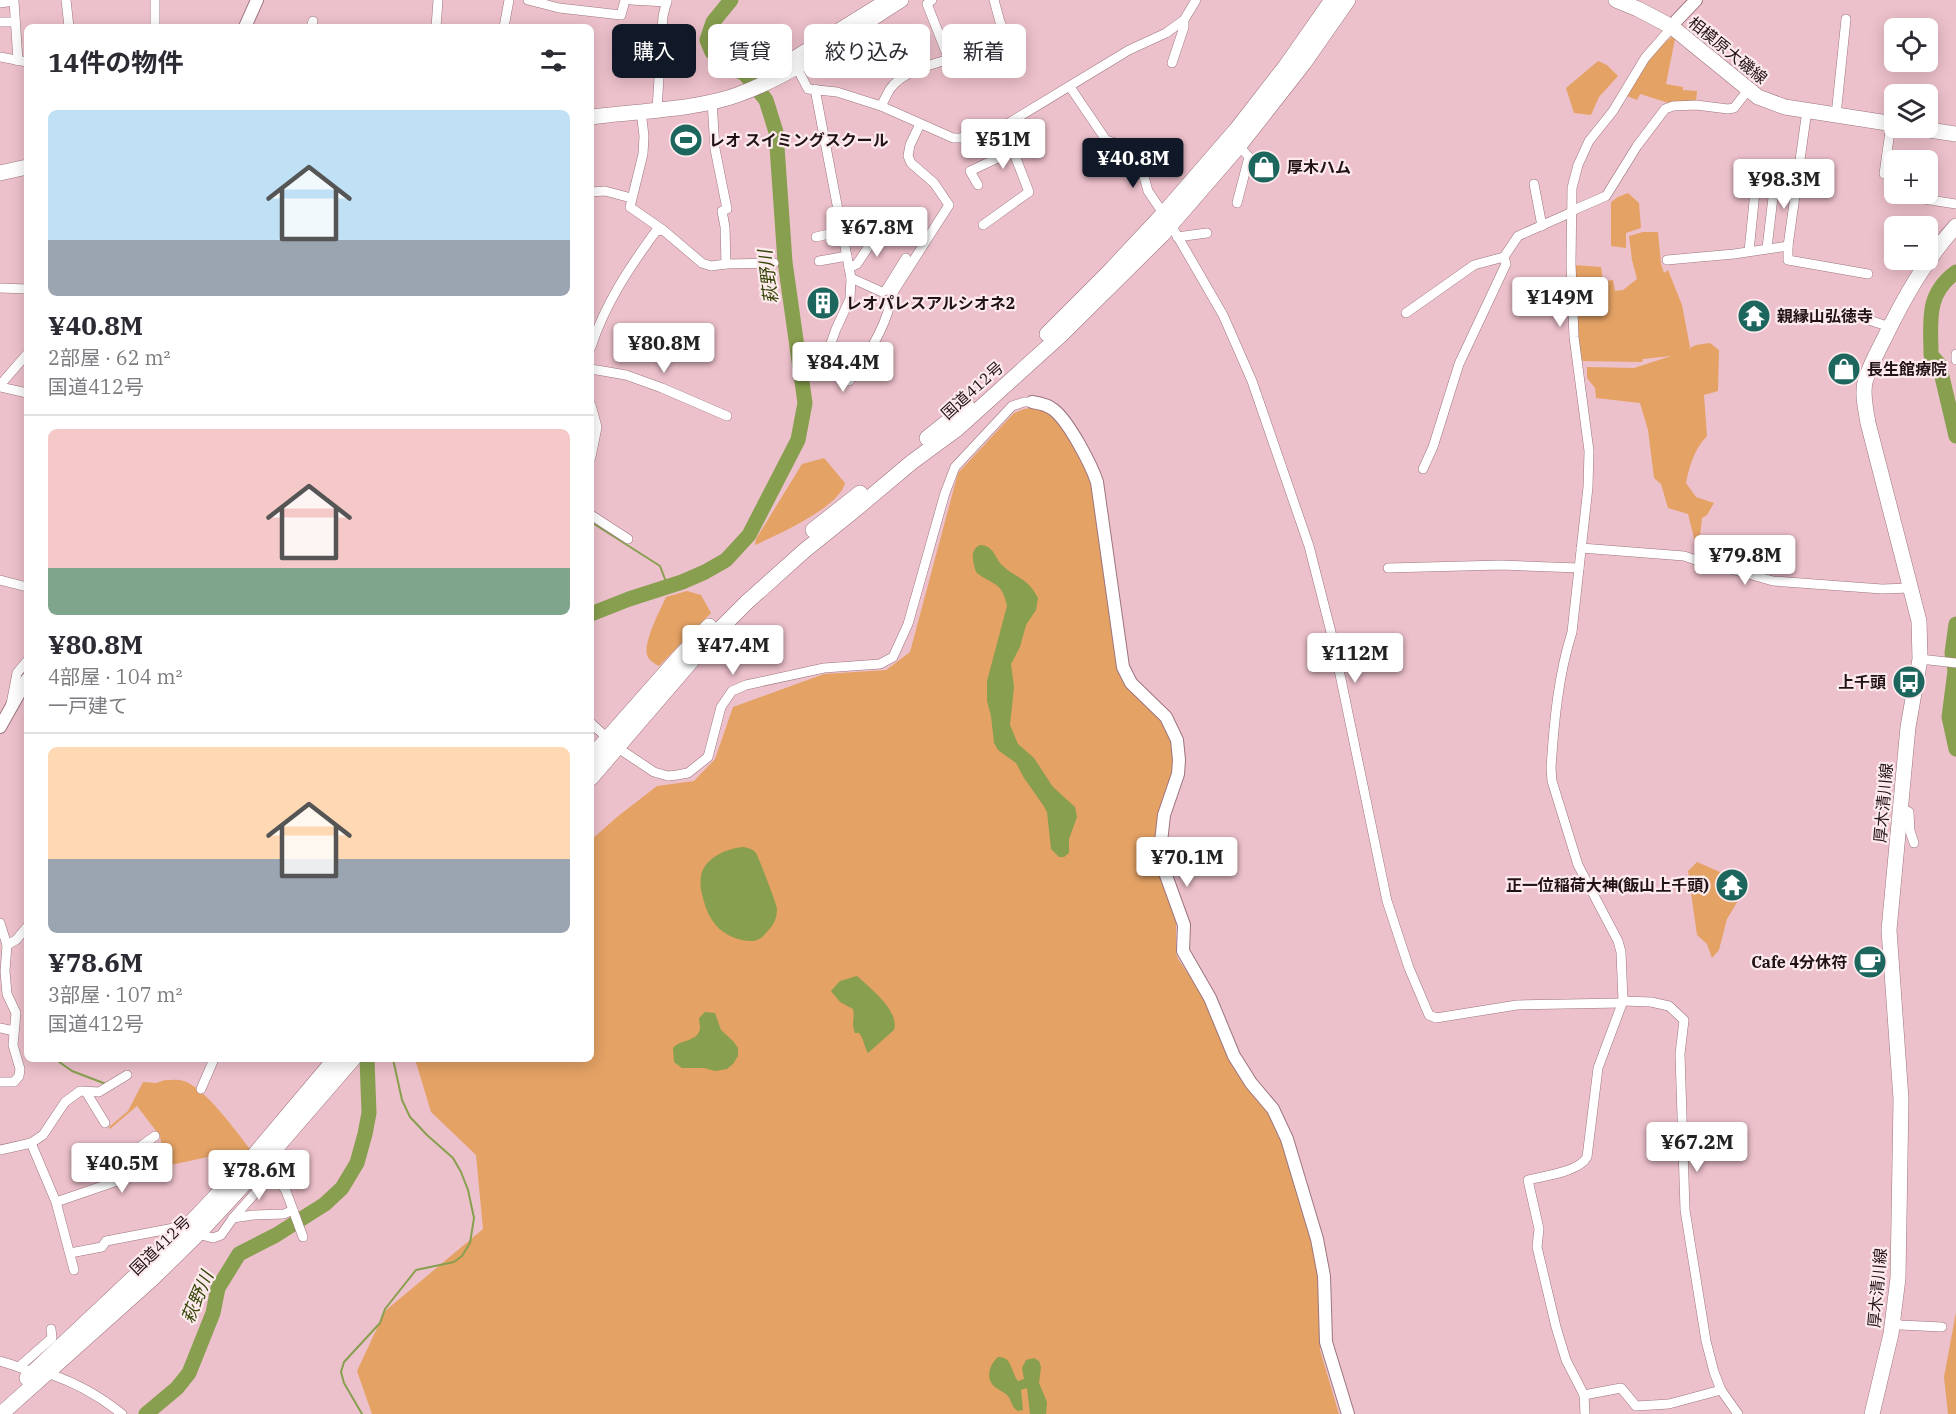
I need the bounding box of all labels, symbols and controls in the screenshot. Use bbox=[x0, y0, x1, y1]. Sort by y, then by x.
street label: 相模原大磯線 bbox=[1684, 12, 1772, 88]
map controls bbox=[1884, 18, 1938, 270]
button: locate bbox=[1884, 18, 1938, 72]
chip: 購入 bbox=[612, 24, 696, 78]
chip: 賃貸 bbox=[708, 24, 792, 78]
chip: 絞り込み bbox=[804, 24, 930, 78]
chip: 新着 bbox=[942, 24, 1026, 78]
icon: filters bbox=[537, 44, 570, 77]
text: 14件の物件 bbox=[48, 45, 183, 79]
button: layers bbox=[1884, 84, 1938, 138]
pin: ¥51M bbox=[967, 119, 1039, 170]
sports icon: レオ スイミングスクール bbox=[668, 122, 704, 158]
text: ¥51M bbox=[975, 125, 1031, 152]
place label: レオ スイミングスクール bbox=[709, 130, 889, 150]
pin: ¥40.8M bbox=[1084, 138, 1182, 189]
text: ¥40.8M bbox=[1096, 144, 1170, 171]
icon: home bbox=[255, 149, 363, 257]
shop icon: 厚木ハム bbox=[1246, 149, 1282, 185]
button: + bbox=[1884, 150, 1938, 204]
place label: 厚木ハム bbox=[1287, 157, 1351, 177]
pin: ¥98.3M bbox=[1735, 159, 1833, 210]
text: ¥98.3M bbox=[1747, 165, 1821, 192]
pin: ¥67.8M bbox=[828, 207, 926, 258]
text: ¥67.8M bbox=[840, 213, 914, 240]
button: − bbox=[1884, 216, 1938, 270]
water label: 萩野川 bbox=[753, 247, 783, 305]
pin: ¥149M bbox=[1518, 277, 1602, 328]
text: ¥149M bbox=[1526, 283, 1594, 310]
building icon: レオパレスアルシオネ2 bbox=[805, 285, 841, 321]
place label: レオパレスアルシオネ2 bbox=[846, 293, 1015, 313]
temple icon: 親縁山弘徳寺 bbox=[1736, 298, 1772, 334]
place label: 親縁山弘徳寺 bbox=[1777, 306, 1873, 326]
text: ¥40.8M bbox=[48, 308, 143, 342]
pin: ¥80.8M bbox=[615, 323, 713, 374]
text: ¥80.8M bbox=[627, 329, 701, 356]
pin: ¥84.4M bbox=[794, 342, 892, 393]
text: 2部屋 · 62 m² bbox=[48, 344, 170, 371]
text: ¥84.4M bbox=[806, 348, 880, 375]
shop icon: 長生館療院 bbox=[1826, 351, 1862, 387]
street label: 国道412号 bbox=[937, 357, 1007, 423]
place label: 長生館療院 bbox=[1867, 359, 1947, 379]
text: 国道412号 bbox=[48, 373, 144, 400]
icon: home bbox=[255, 468, 363, 576]
pin: ¥79.8M bbox=[1696, 535, 1794, 586]
text: ¥79.8M bbox=[1708, 541, 1782, 568]
pin: ¥47.4M bbox=[684, 625, 782, 676]
text: ¥80.8M bbox=[48, 627, 143, 661]
text: ¥47.4M bbox=[696, 631, 770, 658]
pin: ¥112M bbox=[1313, 633, 1397, 684]
text: ¥112M bbox=[1321, 639, 1389, 666]
text: 4部屋 · 104 m² bbox=[48, 663, 182, 690]
bus stop icon: 上千頭 bbox=[1891, 664, 1927, 700]
place label: 上千頭 bbox=[1838, 672, 1886, 692]
text: 一戸建て bbox=[48, 692, 128, 719]
street label: 厚木清川線 bbox=[1870, 762, 1896, 844]
icon: home bbox=[255, 786, 363, 894]
pin: ¥70.1M bbox=[1138, 837, 1236, 888]
text: ¥70.1M bbox=[1150, 843, 1224, 870]
temple icon: 正一位稲荷大神(飯山上千頭) bbox=[1714, 867, 1750, 903]
place label: 正一位稲荷大神(飯山上千頭) bbox=[1506, 875, 1709, 895]
cafe icon: Cafe 4分休符 bbox=[1852, 944, 1888, 980]
text: ¥78.6M bbox=[48, 945, 143, 979]
place label: Cafe 4分休符 bbox=[1751, 952, 1847, 972]
text: 3部屋 · 107 m² bbox=[48, 981, 182, 1008]
text: 国道412号 bbox=[48, 1010, 144, 1037]
pin: ¥67.2M bbox=[1648, 1122, 1746, 1173]
text: ¥67.2M bbox=[1660, 1128, 1734, 1155]
pin: ¥40.5M bbox=[73, 1143, 171, 1194]
text: ¥40.5M bbox=[85, 1149, 159, 1176]
pin: ¥78.6M bbox=[210, 1150, 308, 1201]
text: ¥78.6M bbox=[222, 1156, 296, 1183]
street label: 国道412号 bbox=[125, 1211, 195, 1279]
street label: 厚木清川線 bbox=[1864, 1247, 1890, 1329]
water label: 萩野川 bbox=[176, 1266, 219, 1326]

